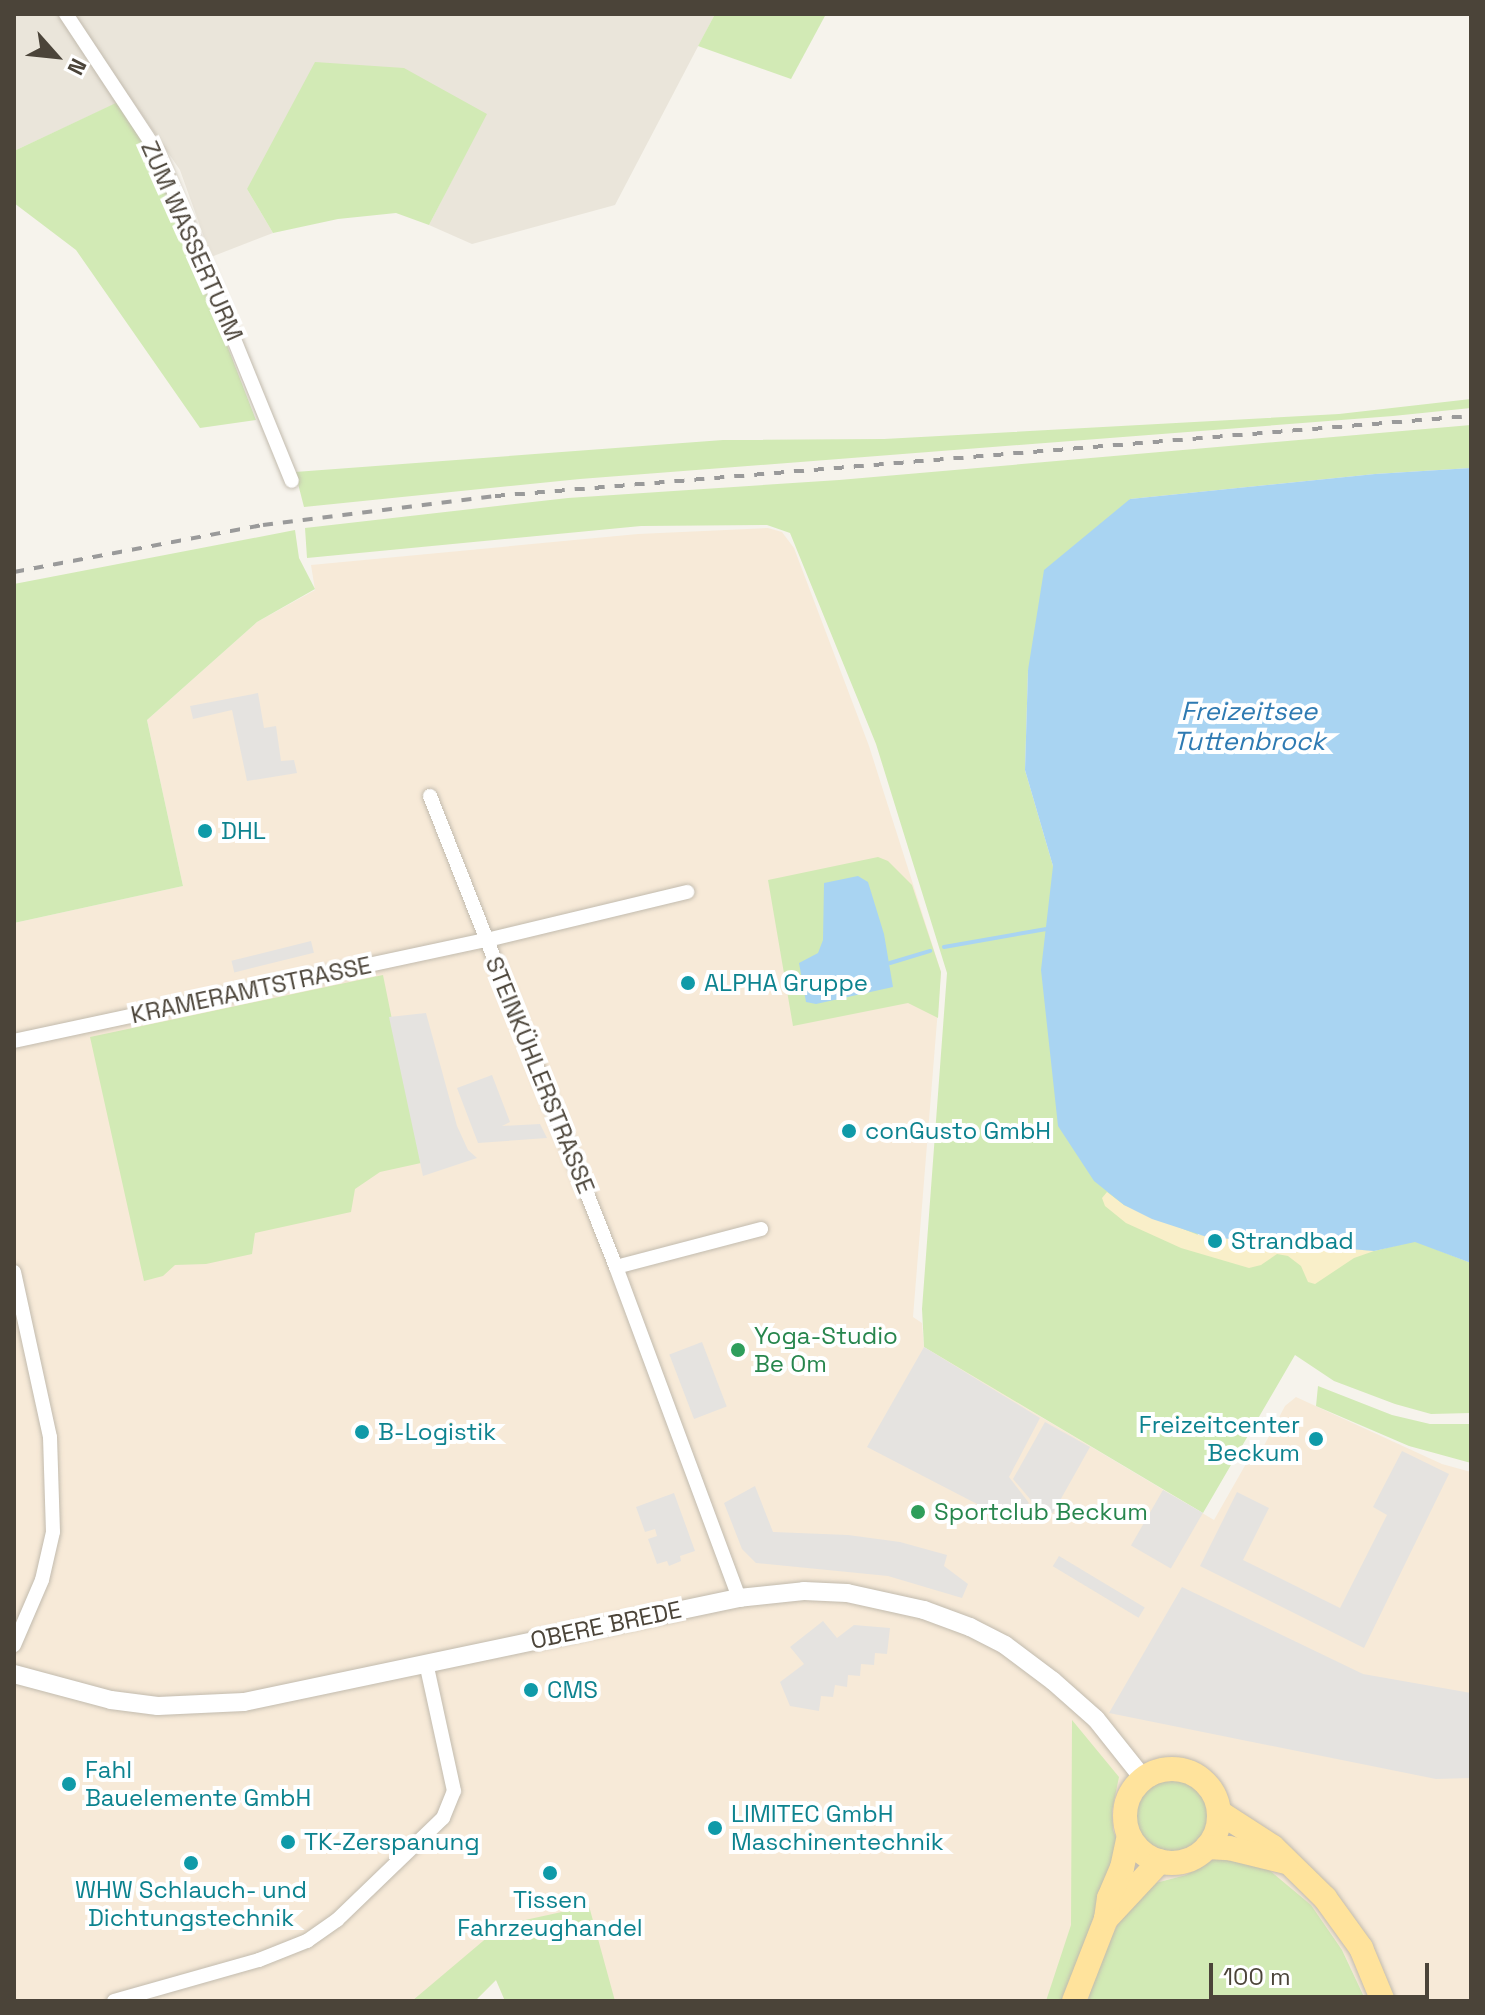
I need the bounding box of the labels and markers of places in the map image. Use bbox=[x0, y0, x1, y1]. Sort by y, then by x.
place label: DHL bbox=[221, 817, 266, 845]
marker: DHL bbox=[196, 822, 214, 840]
place label: ALPHA Gruppe bbox=[704, 969, 868, 997]
marker: ALPHA Gruppe bbox=[679, 974, 697, 992]
place label: conGusto GmbH bbox=[865, 1117, 1051, 1145]
marker: conGusto GmbH bbox=[840, 1122, 858, 1140]
place label: Strandbad bbox=[1231, 1227, 1354, 1255]
marker: Strandbad bbox=[1206, 1232, 1224, 1250]
place label: Yoga-Studio Be Om bbox=[754, 1322, 898, 1378]
marker: Yoga-Studio Be Om bbox=[729, 1341, 747, 1359]
place label: Freizeitcenter Beckum bbox=[1139, 1411, 1300, 1467]
place label: B-Logistik bbox=[378, 1418, 496, 1446]
marker: B-Logistik bbox=[353, 1423, 371, 1441]
marker: Freizeitcenter Beckum bbox=[1307, 1430, 1325, 1448]
place label: Sportclub Beckum bbox=[934, 1498, 1148, 1526]
marker: Sportclub Beckum bbox=[909, 1503, 927, 1521]
place label: CMS bbox=[547, 1676, 598, 1704]
marker: CMS bbox=[522, 1681, 540, 1699]
place label: Fahl Bauelemente GmbH bbox=[85, 1756, 311, 1812]
marker: Fahl Bauelemente GmbH bbox=[60, 1775, 78, 1793]
place label: LIMITEC GmbH Maschinentechnik bbox=[731, 1800, 944, 1856]
marker: LIMITEC GmbH Maschinentechnik bbox=[706, 1819, 724, 1837]
place label: TK-Zerspanung bbox=[304, 1828, 480, 1856]
marker: TK-Zerspanung bbox=[279, 1833, 297, 1851]
marker: WHW Schlauch- und Dichtungstechnik bbox=[182, 1854, 200, 1872]
marker: Tissen Fahrzeughandel bbox=[541, 1864, 559, 1882]
place label: WHW Schlauch- und Dichtungstechnik bbox=[75, 1876, 307, 1932]
place label: Tissen Fahrzeughandel bbox=[457, 1886, 643, 1942]

